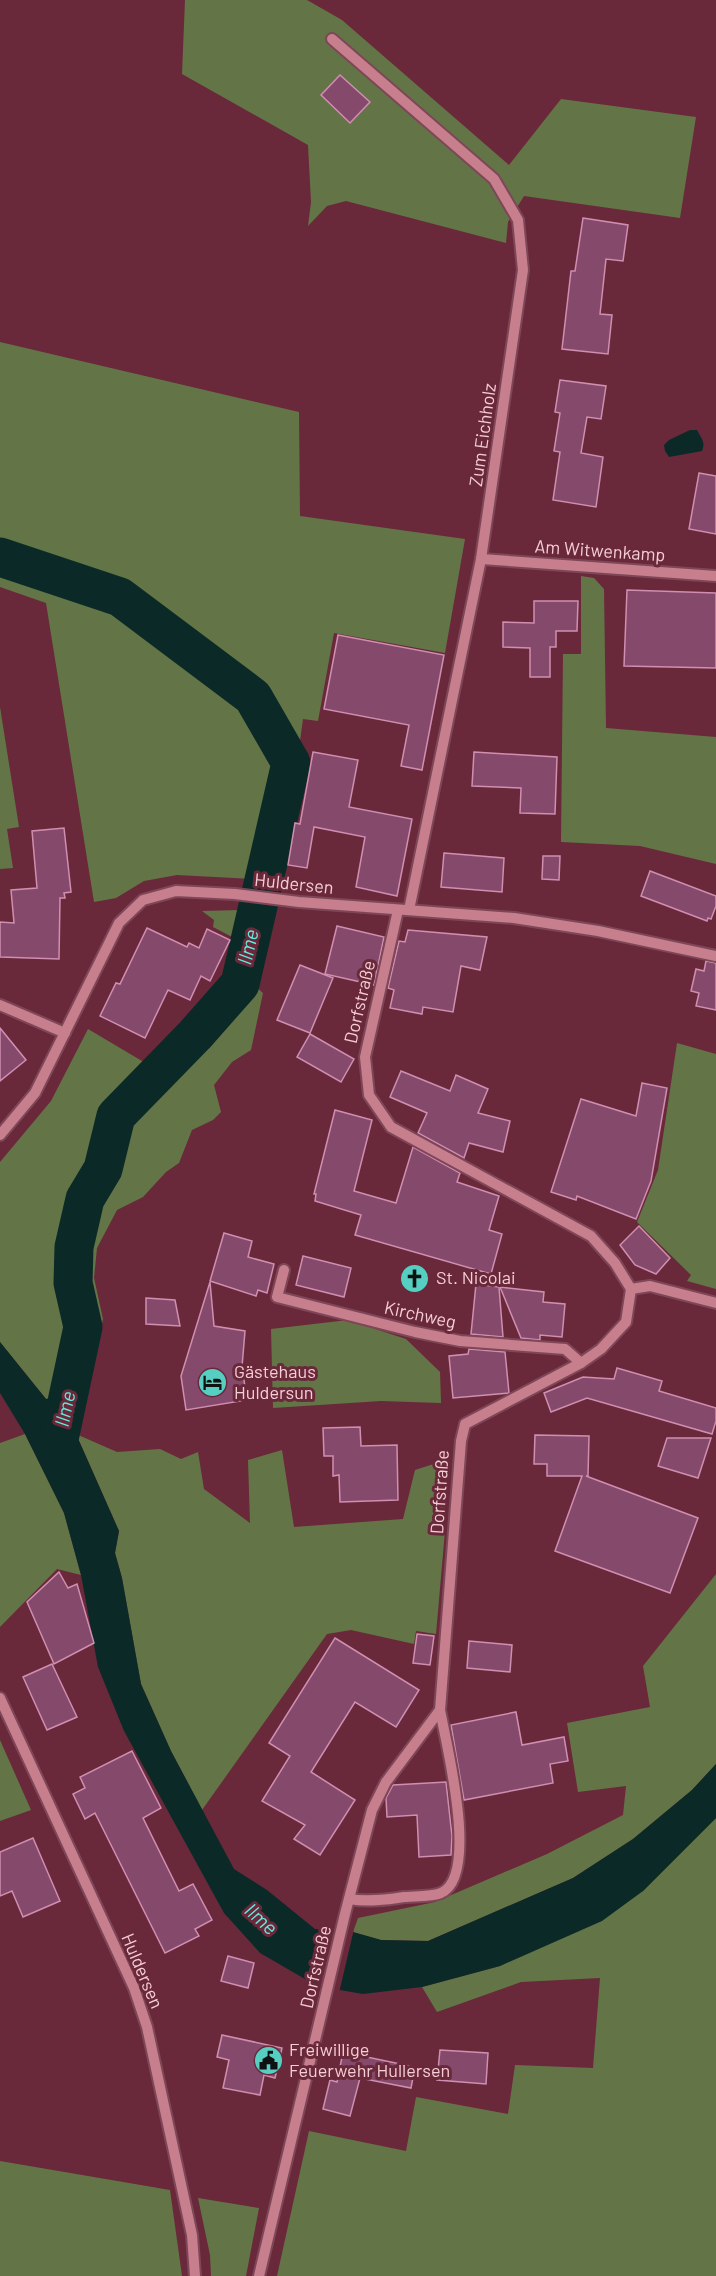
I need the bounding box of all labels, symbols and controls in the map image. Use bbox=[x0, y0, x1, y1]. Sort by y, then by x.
street label: Zum Eichholz bbox=[464, 382, 500, 488]
street label: Am Witwenkamp bbox=[534, 534, 666, 566]
street label: Huldersen bbox=[253, 868, 335, 898]
water label: Ilme bbox=[231, 927, 263, 967]
street label: Dorfstraße bbox=[339, 958, 379, 1045]
church icon: St. Nicolai bbox=[399, 1262, 431, 1294]
place label: St. Nicolai bbox=[436, 1266, 515, 1288]
street label: Kirchweg bbox=[382, 1296, 458, 1332]
place label: Gästehaus Huldersun bbox=[234, 1360, 316, 1403]
hotel icon: Gästehaus Huldersun bbox=[197, 1366, 229, 1398]
water label: Ilme bbox=[49, 1389, 79, 1429]
street label: Dorfstraße bbox=[425, 1449, 453, 1535]
water label: Ilme bbox=[240, 1897, 283, 1939]
street label: Dorfstraße bbox=[295, 1923, 335, 2010]
street label: Huldersen bbox=[117, 1930, 169, 2011]
place label: Freiwillige Feuerwehr Hullersen bbox=[289, 2038, 450, 2081]
public building icon: Freiwillige Feuerwehr Hullersen bbox=[252, 2044, 284, 2076]

